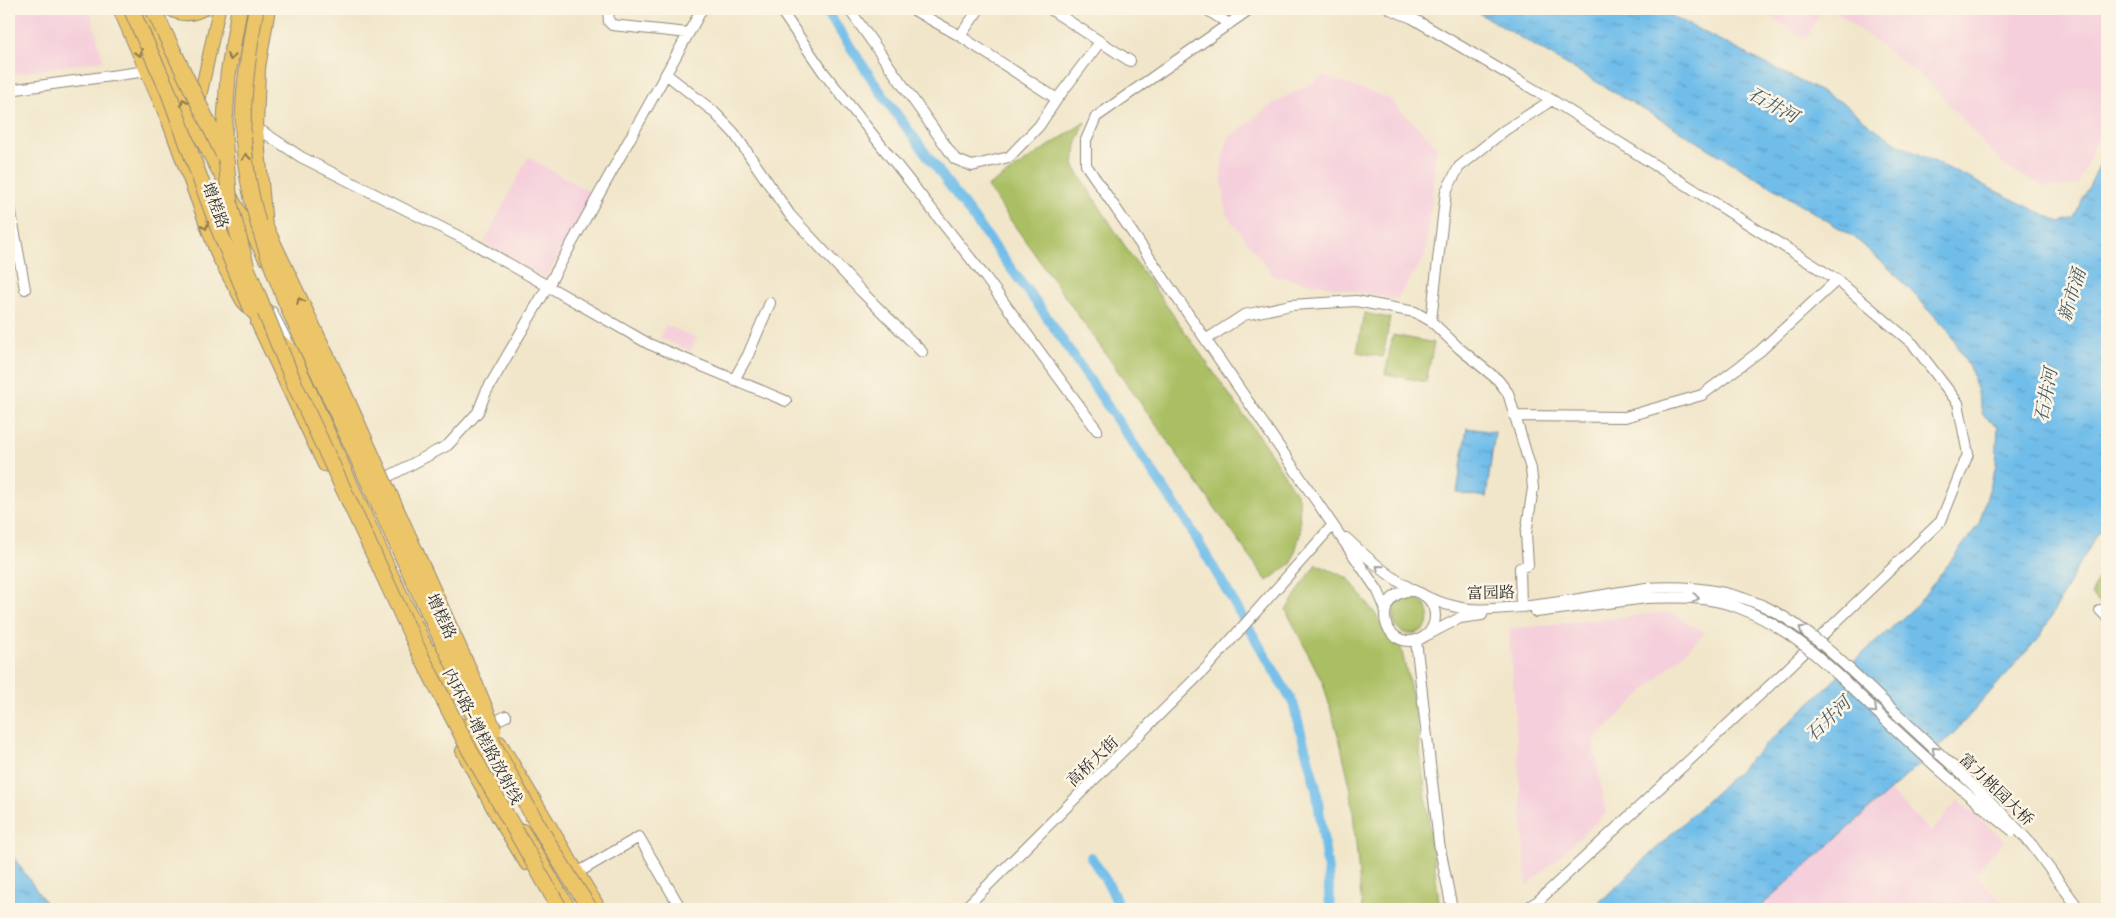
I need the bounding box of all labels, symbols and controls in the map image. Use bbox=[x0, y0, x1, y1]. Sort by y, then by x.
one-way arrow bbox=[133, 48, 144, 57]
one-way arrow bbox=[226, 53, 237, 61]
water label: 石井河 bbox=[1743, 81, 1805, 131]
one-way arrow bbox=[179, 98, 190, 107]
one-way arrow bbox=[241, 153, 252, 161]
street label: 增槎路 bbox=[197, 179, 234, 232]
one-way arrow bbox=[199, 221, 210, 230]
water label: 新市涌 bbox=[2053, 264, 2093, 325]
one-way arrow bbox=[296, 297, 307, 306]
water label: 石井河 bbox=[2029, 363, 2064, 424]
one-way arrow bbox=[1376, 565, 1385, 574]
street label: 富园路 bbox=[1467, 582, 1515, 604]
street label: 增槎路 bbox=[421, 590, 461, 643]
one-way arrow bbox=[1692, 592, 1700, 603]
one-way arrow bbox=[1798, 626, 1807, 635]
street label: 内环路-增槎路放射线 bbox=[437, 665, 527, 808]
water label: 石井河 bbox=[1800, 690, 1859, 747]
one-way arrow bbox=[1869, 704, 1878, 713]
street label: 高桥大街 bbox=[1062, 732, 1123, 792]
one-way arrow bbox=[1932, 747, 1941, 756]
street label: 富力桃园大桥 bbox=[1954, 748, 2038, 831]

